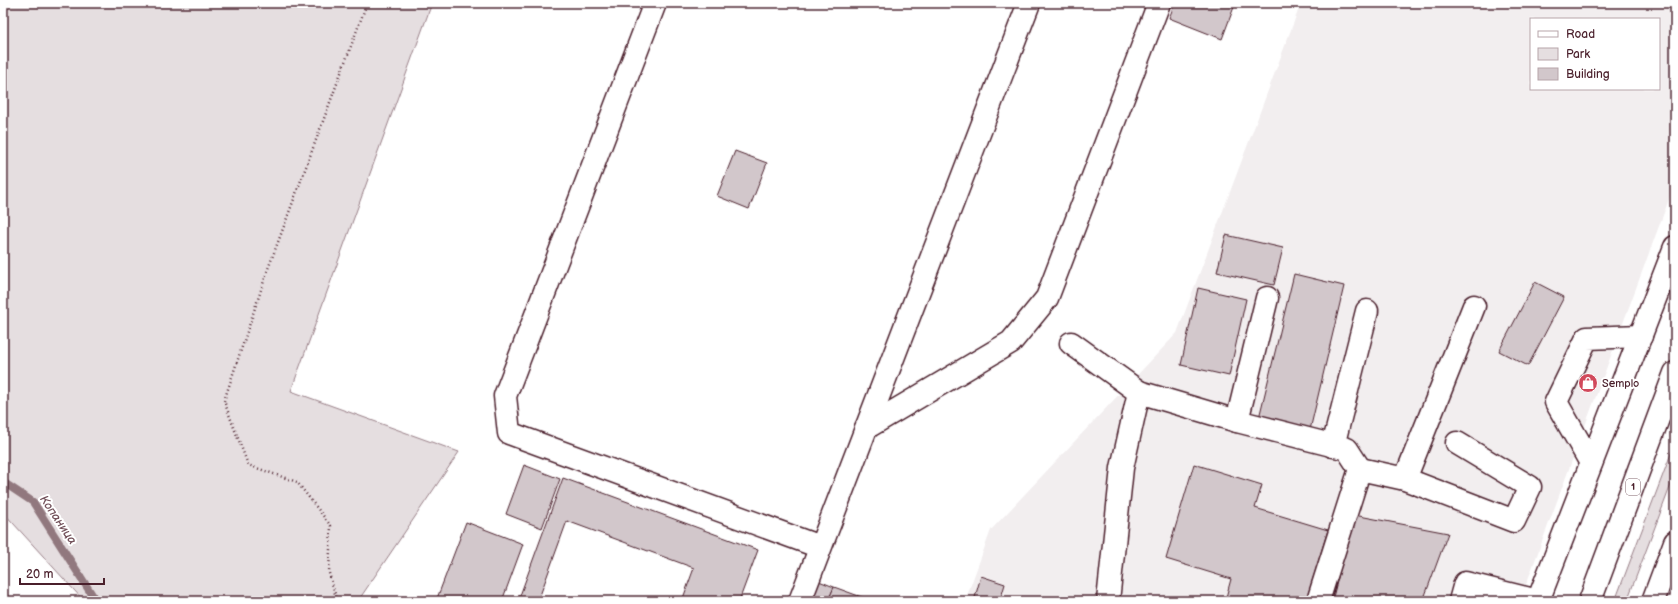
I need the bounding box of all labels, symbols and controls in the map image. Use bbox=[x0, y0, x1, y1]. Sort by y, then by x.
legend bbox=[1530, 18, 1660, 90]
text: Road bbox=[1566, 27, 1595, 42]
text: Park bbox=[1566, 47, 1590, 62]
text: Building bbox=[1566, 67, 1610, 82]
shop icon: Semplo bbox=[1577, 372, 1599, 394]
place label: Semplo bbox=[1602, 377, 1639, 390]
road number: 1 bbox=[1626, 479, 1640, 495]
water label: Копаница bbox=[36, 493, 80, 547]
scale bar bbox=[20, 560, 104, 586]
text: 20 m bbox=[26, 567, 53, 582]

